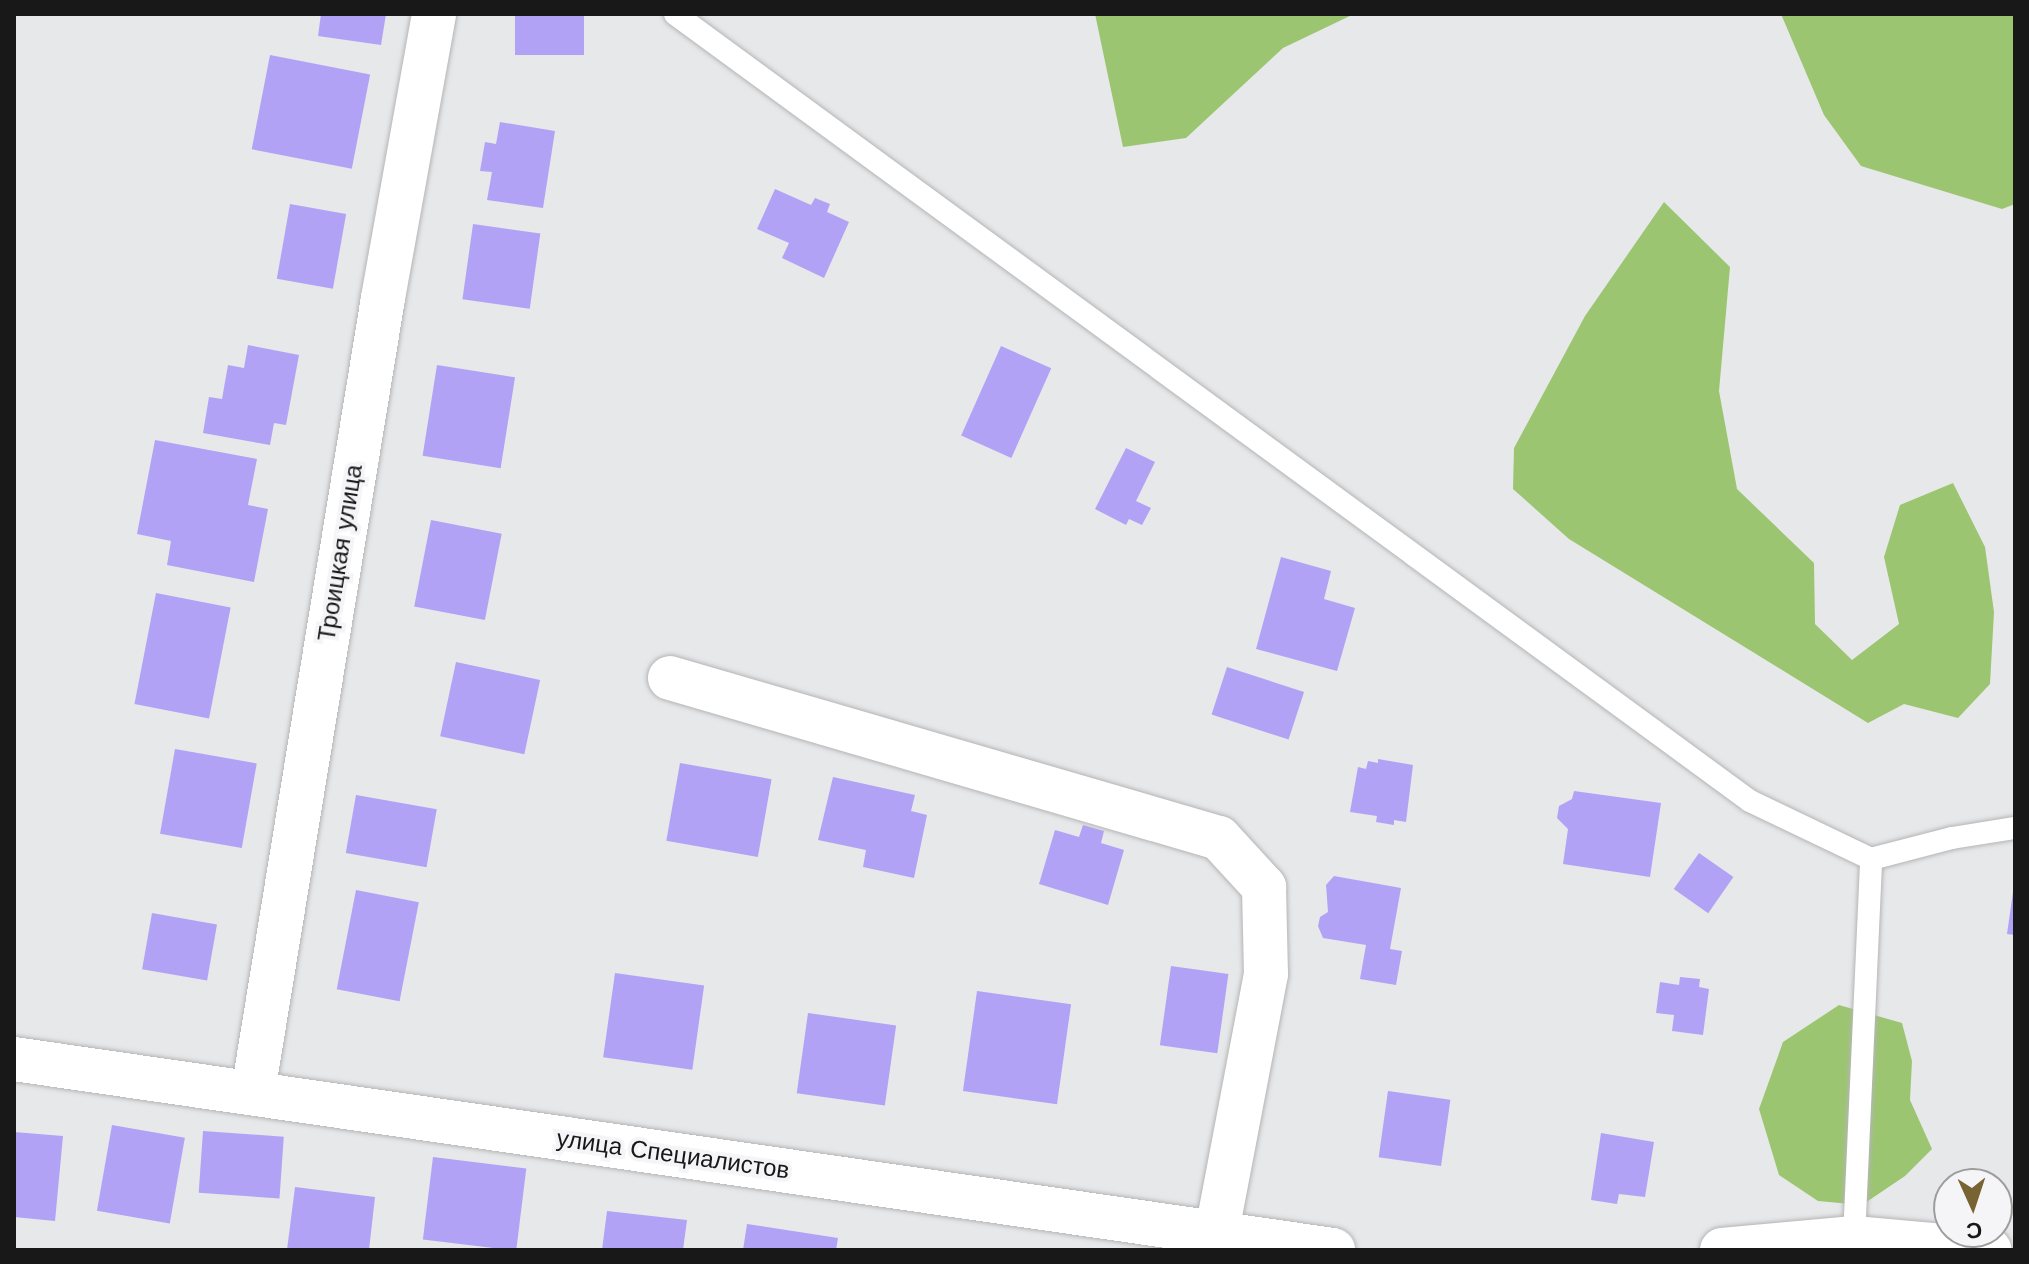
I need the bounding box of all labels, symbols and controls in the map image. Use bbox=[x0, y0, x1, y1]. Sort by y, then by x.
street label: Троицкая улица bbox=[313, 463, 369, 643]
street label: улица Специалистов bbox=[555, 1124, 791, 1186]
north arrow bbox=[1933, 1168, 2013, 1248]
text: С bbox=[1966, 1218, 1983, 1243]

